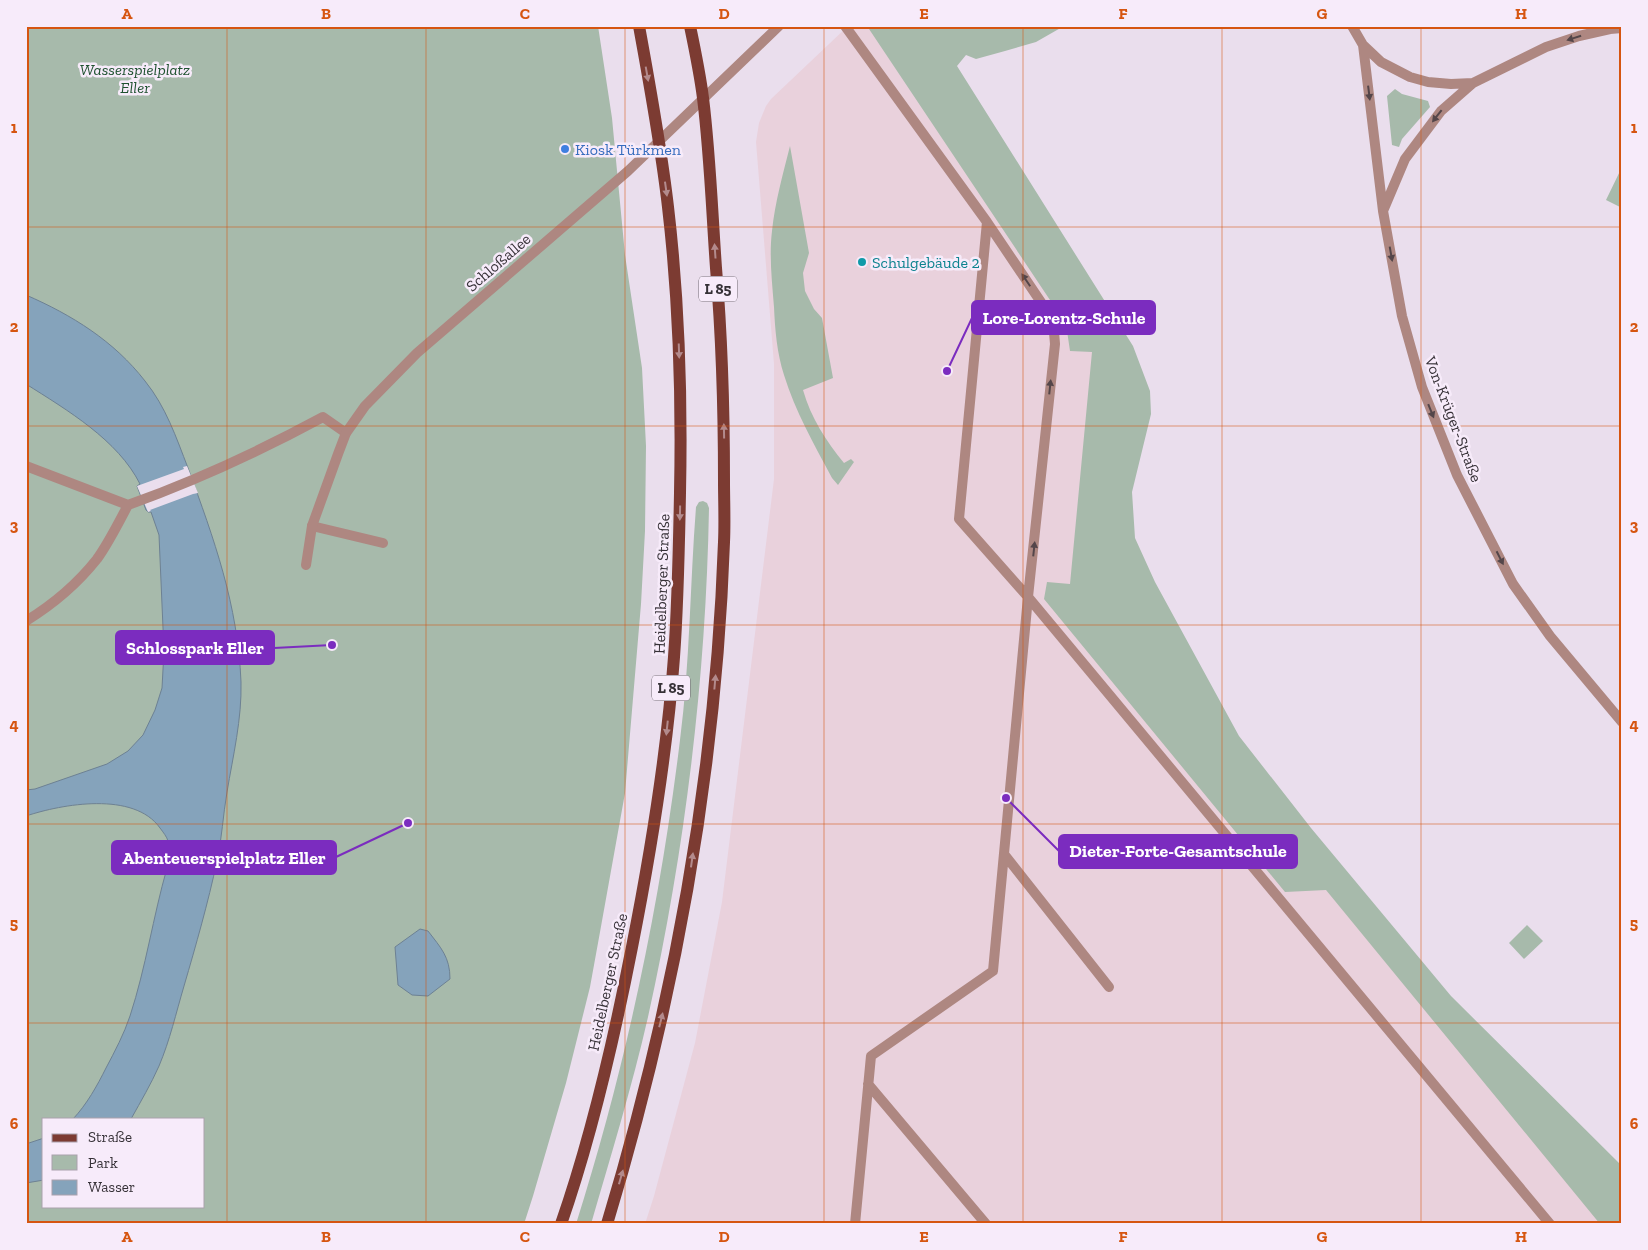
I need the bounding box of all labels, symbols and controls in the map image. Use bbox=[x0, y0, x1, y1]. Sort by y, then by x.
text: A bbox=[122, 4, 133, 23]
text: B bbox=[321, 4, 331, 23]
text: C bbox=[520, 4, 530, 23]
text: D bbox=[718, 4, 730, 23]
text: E bbox=[919, 4, 929, 23]
text: F bbox=[1118, 4, 1128, 23]
text: G bbox=[1317, 4, 1328, 23]
text: H bbox=[1515, 4, 1527, 23]
one-way arrow bbox=[1566, 34, 1581, 42]
park label: Wasserspielplatz Eller bbox=[80, 60, 190, 97]
one-way arrow bbox=[643, 67, 651, 83]
one-way arrow bbox=[1365, 85, 1373, 101]
one-way arrow bbox=[1432, 109, 1443, 122]
text: 1 bbox=[11, 118, 18, 137]
text: 1 bbox=[1631, 118, 1638, 137]
place label: Kiosk Türkmen bbox=[575, 140, 682, 159]
marker: Kiosk Türkmen bbox=[559, 143, 571, 155]
one-way arrow bbox=[662, 181, 670, 197]
street label: Schloßallee bbox=[462, 229, 534, 295]
one-way arrow bbox=[711, 243, 719, 259]
one-way arrow bbox=[1387, 246, 1395, 262]
place label: Schulgebäude 2 bbox=[872, 253, 980, 272]
marker: Schulgebäude 2 bbox=[856, 256, 868, 268]
one-way arrow bbox=[1021, 273, 1031, 287]
road number: L 85 bbox=[699, 276, 737, 302]
callout: Lore-Lorentz-Schule bbox=[972, 301, 1155, 334]
text: Lore-Lorentz-Schule bbox=[982, 307, 1146, 329]
text: 2 bbox=[10, 317, 19, 336]
text: 2 bbox=[1630, 317, 1639, 336]
one-way arrow bbox=[675, 343, 683, 359]
street label: Von-Krüger-Straße bbox=[1420, 353, 1486, 485]
one-way arrow bbox=[1046, 379, 1054, 395]
one-way arrow bbox=[1428, 404, 1436, 418]
one-way arrow bbox=[720, 423, 728, 439]
one-way arrow bbox=[676, 506, 684, 522]
street label: Heidelberger Straße bbox=[650, 514, 673, 654]
text: 3 bbox=[10, 516, 19, 535]
text: 3 bbox=[1630, 516, 1639, 535]
one-way arrow bbox=[1030, 540, 1038, 556]
one-way arrow bbox=[1496, 551, 1504, 565]
callout: Schlosspark Eller bbox=[116, 631, 274, 664]
text: Schlosspark Eller bbox=[126, 637, 264, 659]
one-way arrow bbox=[711, 673, 719, 689]
road number: L 85 bbox=[652, 676, 690, 700]
text: 4 bbox=[9, 715, 19, 734]
text: 4 bbox=[1629, 715, 1639, 734]
one-way arrow bbox=[663, 720, 671, 736]
callout: Dieter-Forte-Gesamtschule bbox=[1059, 835, 1297, 868]
text: Dieter-Forte-Gesamtschule bbox=[1069, 840, 1287, 862]
callout: Abenteuerspielplatz Eller bbox=[112, 841, 336, 874]
text: Abenteuerspielplatz Eller bbox=[122, 847, 326, 869]
one-way arrow bbox=[688, 852, 696, 868]
street label: Heidelberger Straße bbox=[584, 912, 631, 1053]
text: 5 bbox=[10, 914, 18, 933]
text: 5 bbox=[1630, 914, 1638, 933]
one-way arrow bbox=[658, 1012, 666, 1027]
text: 6 bbox=[10, 1114, 19, 1133]
text: 6 bbox=[1630, 1114, 1639, 1133]
legend bbox=[42, 1118, 205, 1208]
text: Straße bbox=[88, 1128, 132, 1146]
text: Park bbox=[88, 1154, 118, 1172]
one-way arrow bbox=[617, 1170, 625, 1185]
text: Wasser bbox=[88, 1178, 135, 1196]
text: A bbox=[122, 1227, 133, 1246]
text: B bbox=[321, 1227, 331, 1246]
text: C bbox=[520, 1227, 530, 1246]
text: D bbox=[718, 1227, 730, 1246]
text: E bbox=[919, 1227, 929, 1246]
text: F bbox=[1118, 1227, 1128, 1246]
text: G bbox=[1317, 1227, 1328, 1246]
text: H bbox=[1515, 1227, 1527, 1246]

